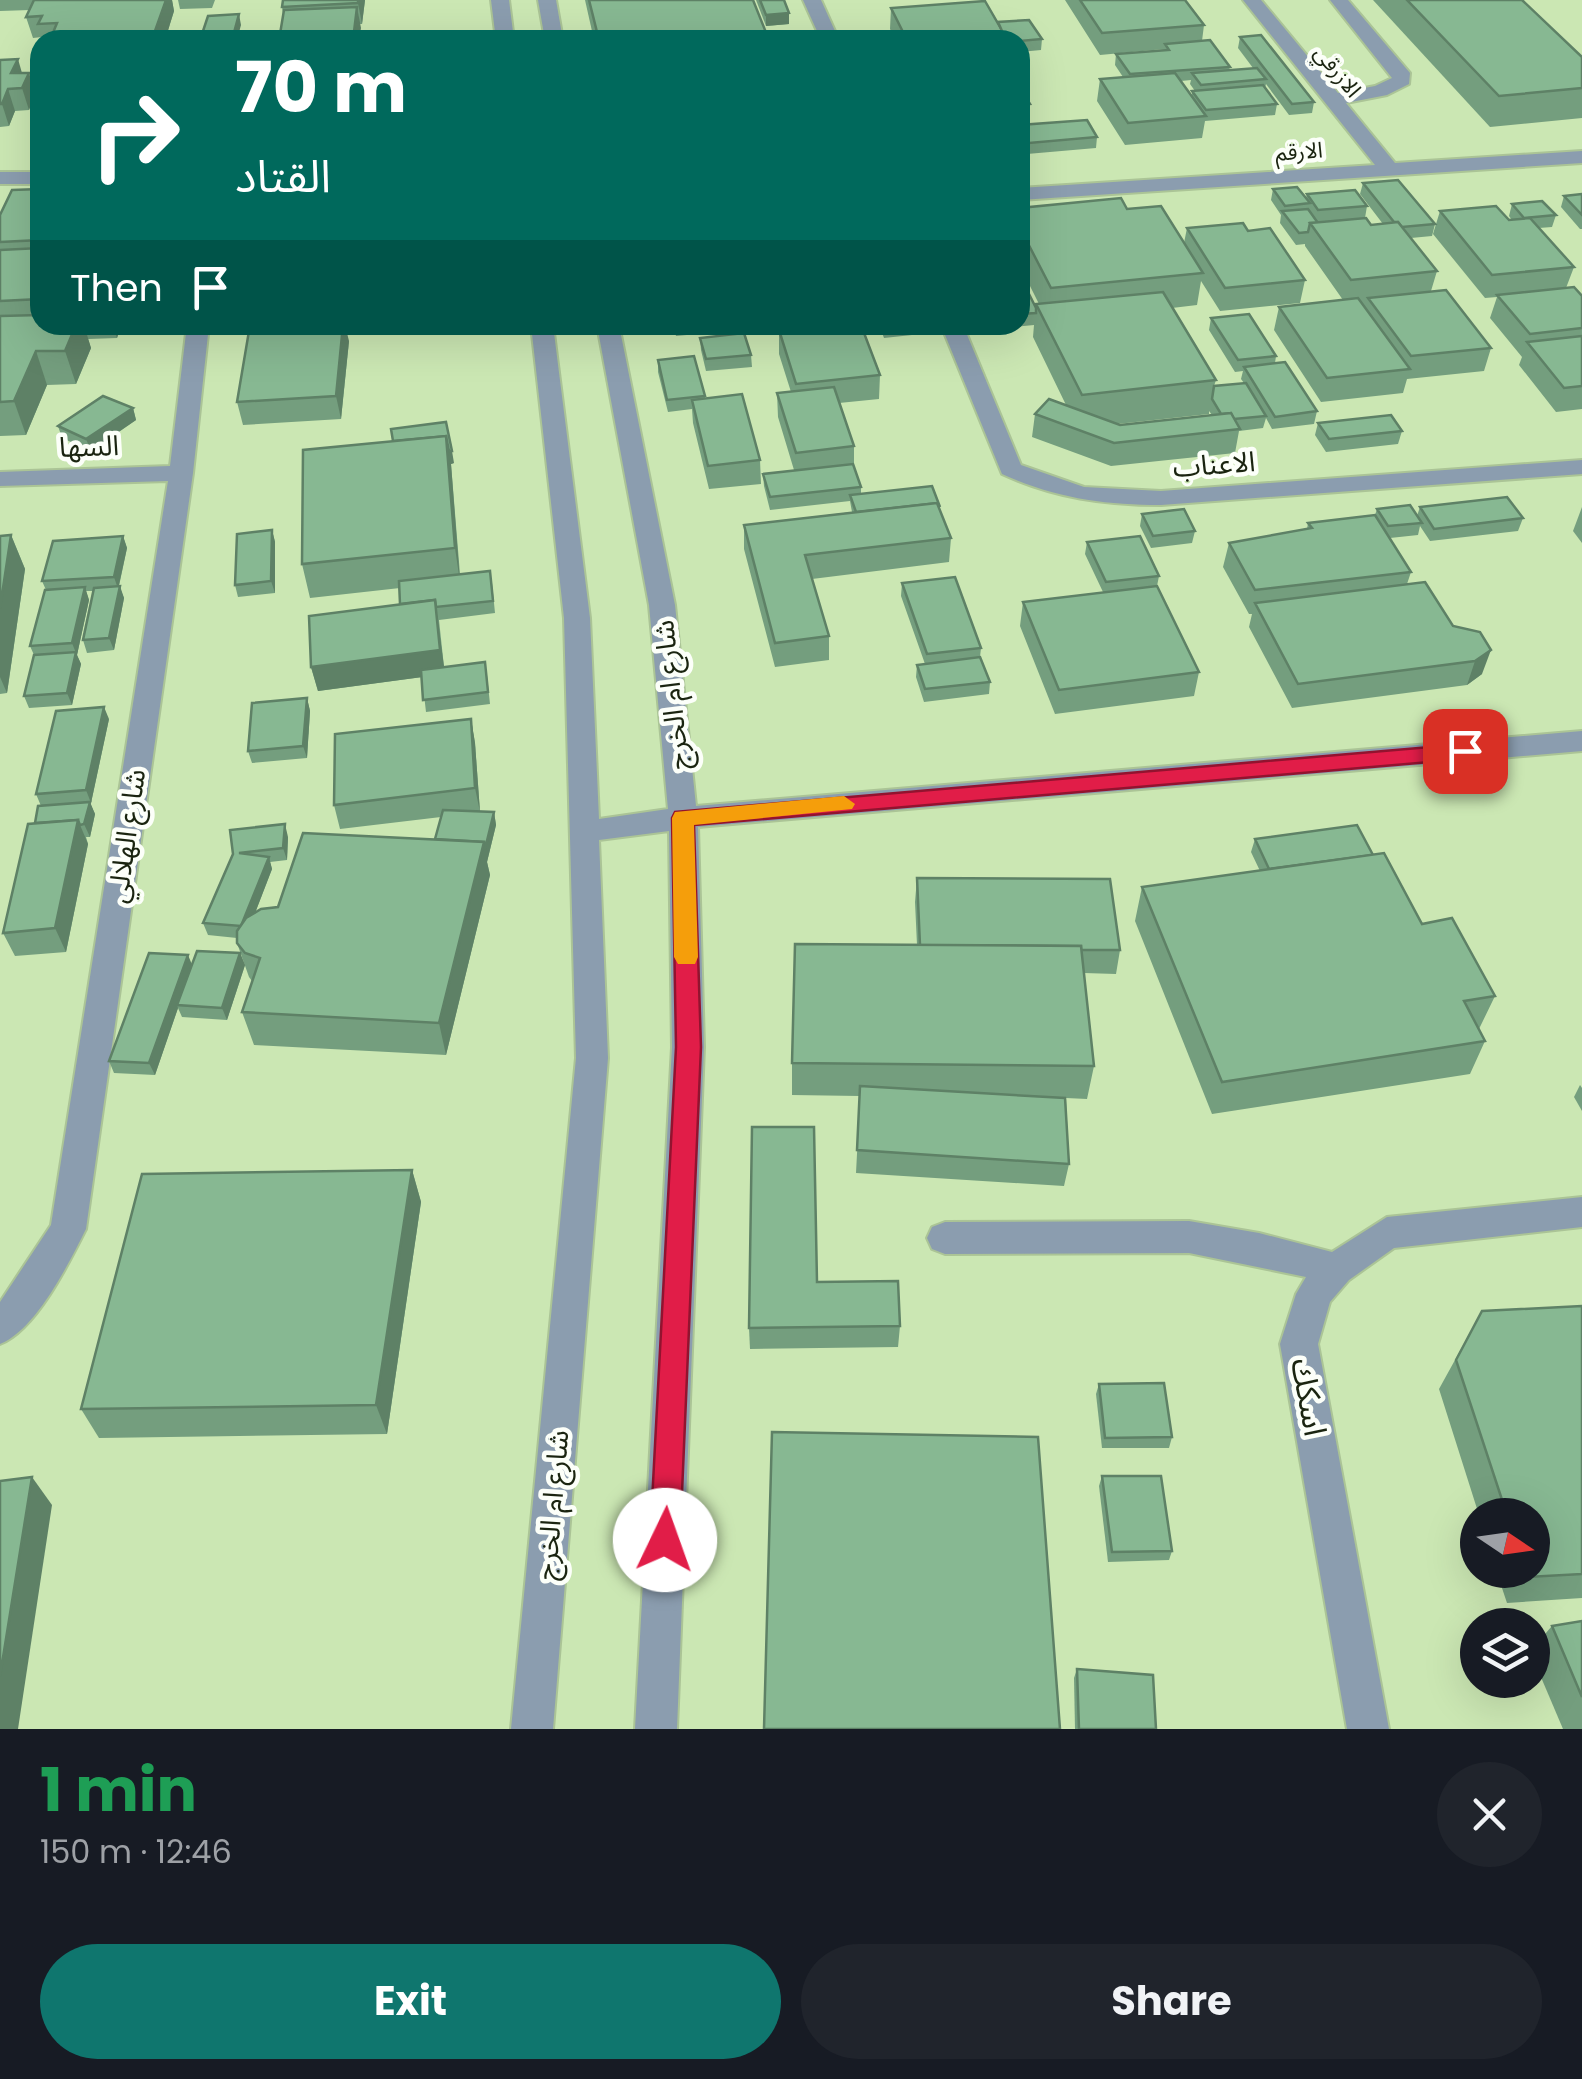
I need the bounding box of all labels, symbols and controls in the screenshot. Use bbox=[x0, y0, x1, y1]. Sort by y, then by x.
text: 70 m bbox=[235, 38, 407, 137]
street label: الازرقي bbox=[1306, 38, 1368, 105]
icon: right bbox=[70, 70, 200, 200]
street label: الارقم bbox=[1274, 134, 1324, 170]
text: القتاد bbox=[235, 145, 331, 208]
icon: arrive bbox=[183, 260, 238, 315]
text: Then bbox=[70, 261, 163, 314]
street label: السها bbox=[58, 426, 120, 467]
street label: الاعناب bbox=[1171, 442, 1257, 487]
street label: شارع ام الخرج bbox=[644, 618, 700, 772]
pin bbox=[1423, 709, 1508, 794]
icon: arrive bbox=[1438, 724, 1493, 779]
street label: شارع الهلالي bbox=[98, 767, 157, 906]
street label: اسكك bbox=[1281, 1354, 1338, 1439]
street label: شارع ام الخرج bbox=[527, 1428, 579, 1582]
position arrow bbox=[613, 1488, 717, 1592]
north arrow bbox=[1460, 1498, 1550, 1588]
map controls bbox=[1460, 1498, 1550, 1698]
button: layers bbox=[1460, 1608, 1550, 1698]
text: 1 min bbox=[40, 1748, 197, 1832]
button: close bbox=[1437, 1762, 1542, 1867]
text: 150 m · 12:46 bbox=[40, 1829, 232, 1874]
button: Exit bbox=[40, 1944, 781, 2059]
button: Share bbox=[801, 1944, 1542, 2059]

